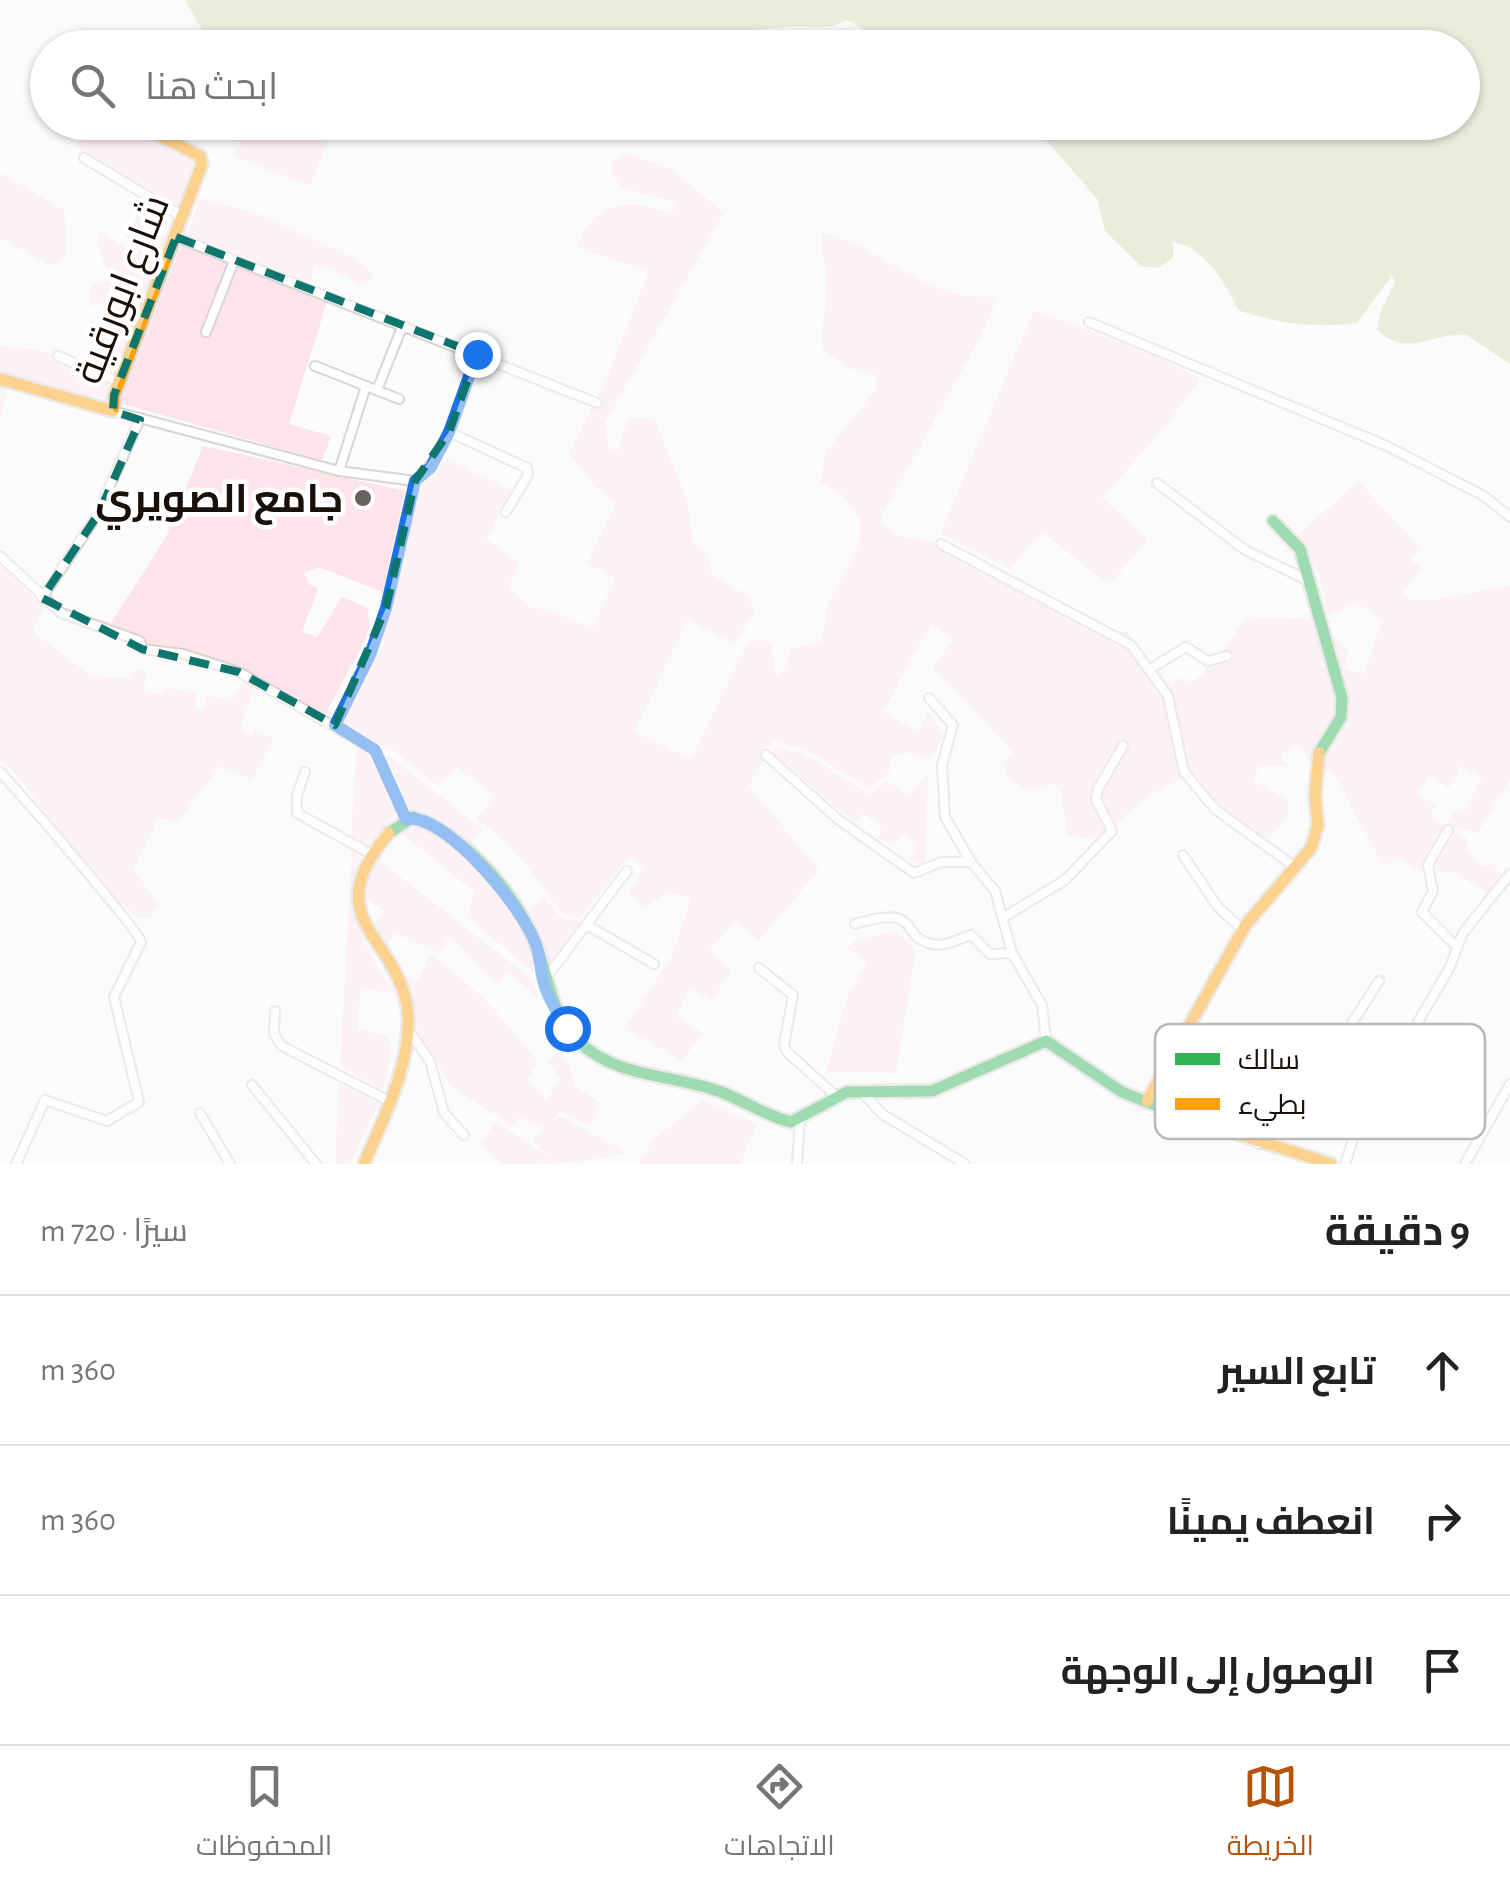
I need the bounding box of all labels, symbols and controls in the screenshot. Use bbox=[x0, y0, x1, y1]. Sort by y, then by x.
search box bbox=[30, 30, 1480, 140]
icon: search bbox=[65, 58, 120, 113]
text: ابحث هنا bbox=[145, 69, 278, 107]
street label: شارع ابورقية bbox=[68, 190, 182, 391]
route end bbox=[455, 332, 501, 378]
place label: جامع الصويري bbox=[95, 480, 343, 530]
marker: جامع الصويري bbox=[352, 487, 374, 509]
route start bbox=[545, 1006, 591, 1052]
legend bbox=[1155, 1024, 1485, 1139]
text: سالك bbox=[1238, 1047, 1300, 1075]
text: بطيء bbox=[1238, 1092, 1306, 1126]
text: 9 دقيقة bbox=[1325, 1211, 1470, 1253]
text: سيرًا · 720 m bbox=[40, 1215, 188, 1247]
icon: ahead bbox=[1415, 1343, 1470, 1398]
text: 360 m bbox=[40, 1354, 116, 1386]
text: تابع السير bbox=[1218, 1354, 1375, 1392]
icon: right bbox=[1415, 1493, 1470, 1548]
text: 360 m bbox=[40, 1504, 116, 1536]
text: انعطف يمينًا bbox=[1167, 1504, 1375, 1542]
icon: arrive bbox=[1415, 1643, 1470, 1698]
text: الوصول إلى الوجهة bbox=[1061, 1654, 1375, 1692]
tab: المحفوظات bbox=[196, 1759, 332, 1871]
tab: الاتجاهات bbox=[724, 1759, 835, 1871]
tab: الخريطة bbox=[1227, 1759, 1314, 1871]

